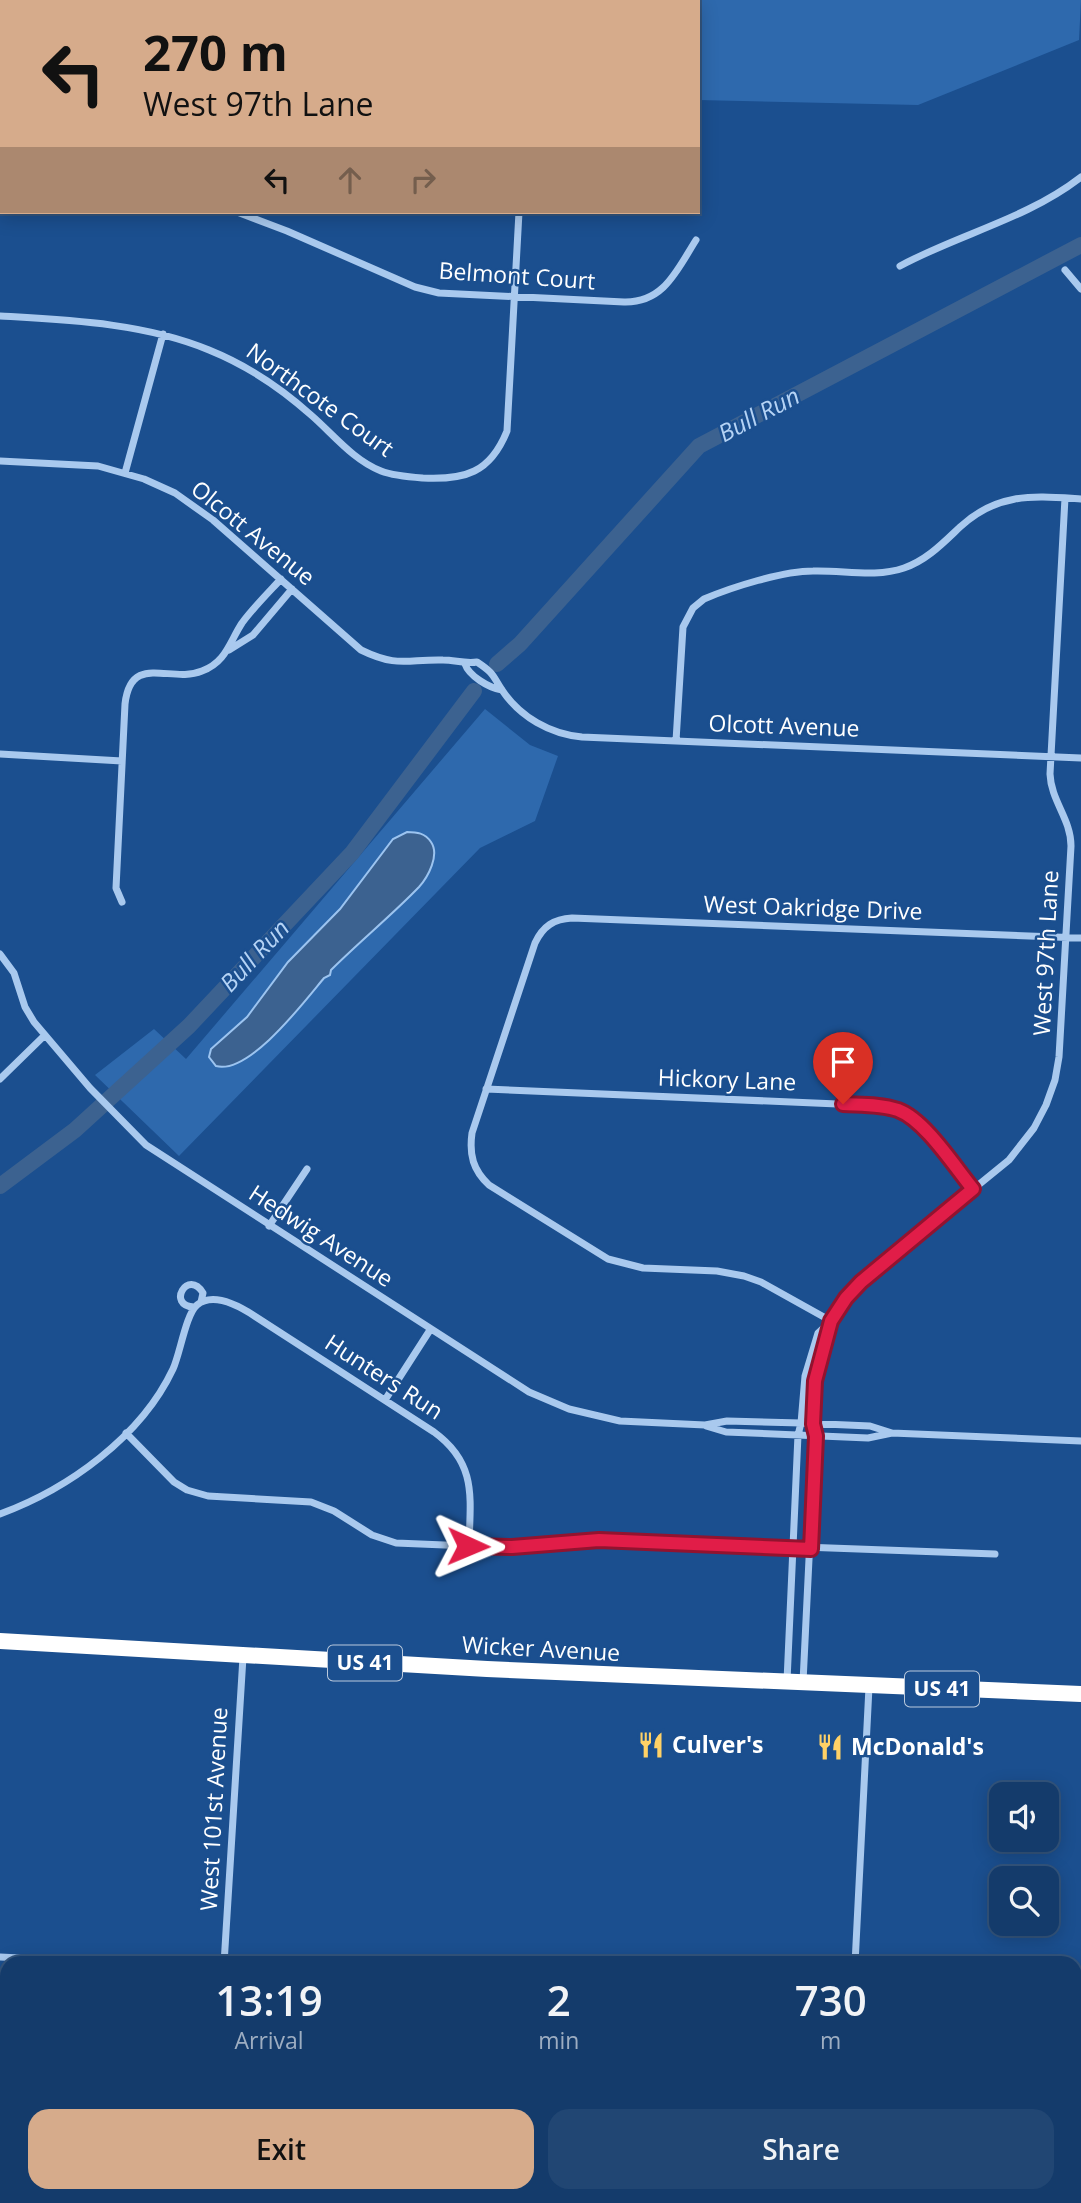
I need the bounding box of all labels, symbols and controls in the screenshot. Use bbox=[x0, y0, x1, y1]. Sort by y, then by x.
text: 270 m bbox=[143, 19, 288, 85]
icon: left bbox=[28, 28, 119, 119]
text: West 97th Lane bbox=[143, 82, 374, 125]
icon: left bbox=[258, 161, 296, 199]
icon: ahead bbox=[331, 161, 369, 199]
icon: right bbox=[404, 161, 442, 199]
street label: Belmont Court bbox=[438, 254, 597, 296]
street label: Northcote Court bbox=[240, 335, 401, 464]
water label: Bull Run bbox=[712, 378, 805, 449]
street label: Olcott Avenue bbox=[185, 472, 322, 592]
street label: Olcott Avenue bbox=[708, 706, 860, 744]
street label: West 97th Lane bbox=[1025, 869, 1065, 1037]
street label: West Oakridge Drive bbox=[703, 887, 923, 927]
water label: Bull Run bbox=[212, 912, 296, 998]
pin bbox=[813, 1032, 873, 1104]
icon: arrive bbox=[824, 1043, 862, 1081]
street label: Hickory Lane bbox=[657, 1061, 797, 1097]
street label: Hedwig Avenue bbox=[243, 1177, 400, 1294]
street label: Hunters Run bbox=[319, 1326, 450, 1426]
position arrow bbox=[431, 1509, 505, 1583]
street label: Wicker Avenue bbox=[461, 1628, 621, 1668]
road number: US 41 bbox=[328, 1646, 402, 1680]
road number: US 41 bbox=[905, 1672, 979, 1706]
street label: West 101st Avenue bbox=[192, 1706, 234, 1912]
place label: Culver's bbox=[672, 1728, 763, 1760]
restaurant icon: Culver's bbox=[636, 1730, 666, 1760]
place label: McDonald's bbox=[851, 1730, 984, 1762]
restaurant icon: McDonald's bbox=[815, 1732, 845, 1762]
map controls bbox=[989, 1782, 1059, 1936]
button: sound bbox=[989, 1782, 1059, 1852]
button: search bbox=[989, 1866, 1059, 1936]
text: 13:19 bbox=[215, 1971, 323, 2028]
text: 2 bbox=[547, 1971, 571, 2028]
text: 730 bbox=[795, 1971, 867, 2028]
text: Arrival bbox=[234, 2024, 304, 2056]
text: min bbox=[538, 2024, 579, 2056]
text: m bbox=[820, 2024, 841, 2056]
button: Exit bbox=[28, 2109, 534, 2189]
button: Share bbox=[548, 2109, 1054, 2189]

